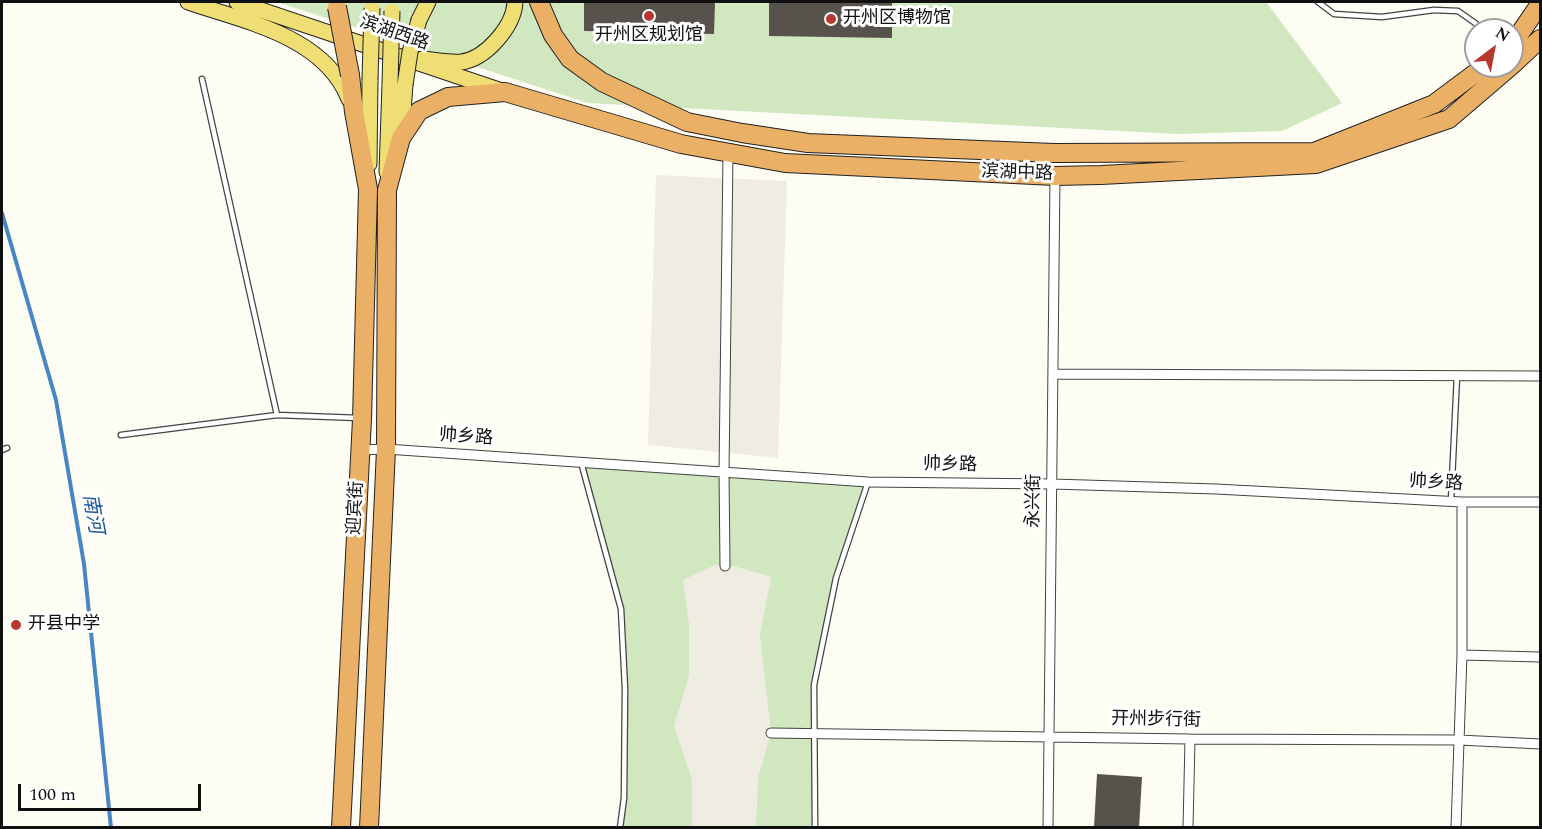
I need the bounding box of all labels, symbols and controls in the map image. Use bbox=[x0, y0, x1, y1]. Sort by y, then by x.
place label: 开州区博物馆 bbox=[843, 8, 951, 30]
marker: 开州区规划馆 bbox=[642, 9, 656, 23]
street label: 滨湖西路 bbox=[356, 12, 432, 56]
marker: 开州区博物馆 bbox=[824, 12, 838, 26]
north arrow bbox=[1464, 18, 1524, 78]
text: N bbox=[1491, 21, 1514, 48]
place label: 开州区规划馆 bbox=[595, 25, 703, 47]
street label: 滨湖中路 bbox=[981, 162, 1053, 186]
street label: 帅乡路 bbox=[438, 425, 494, 451]
street label: 帅乡路 bbox=[923, 455, 977, 477]
street label: 帅乡路 bbox=[1408, 472, 1464, 496]
street label: 永兴街 bbox=[1024, 474, 1046, 528]
street label: 迎宾街 bbox=[345, 480, 369, 536]
water label: 南河 bbox=[76, 492, 106, 536]
place label: 开县中学 bbox=[28, 614, 100, 636]
marker: 开县中学 bbox=[9, 618, 23, 632]
street label: 开州步行街 bbox=[1111, 709, 1201, 733]
scale bar bbox=[21, 772, 204, 810]
text: 100 m bbox=[29, 781, 76, 808]

